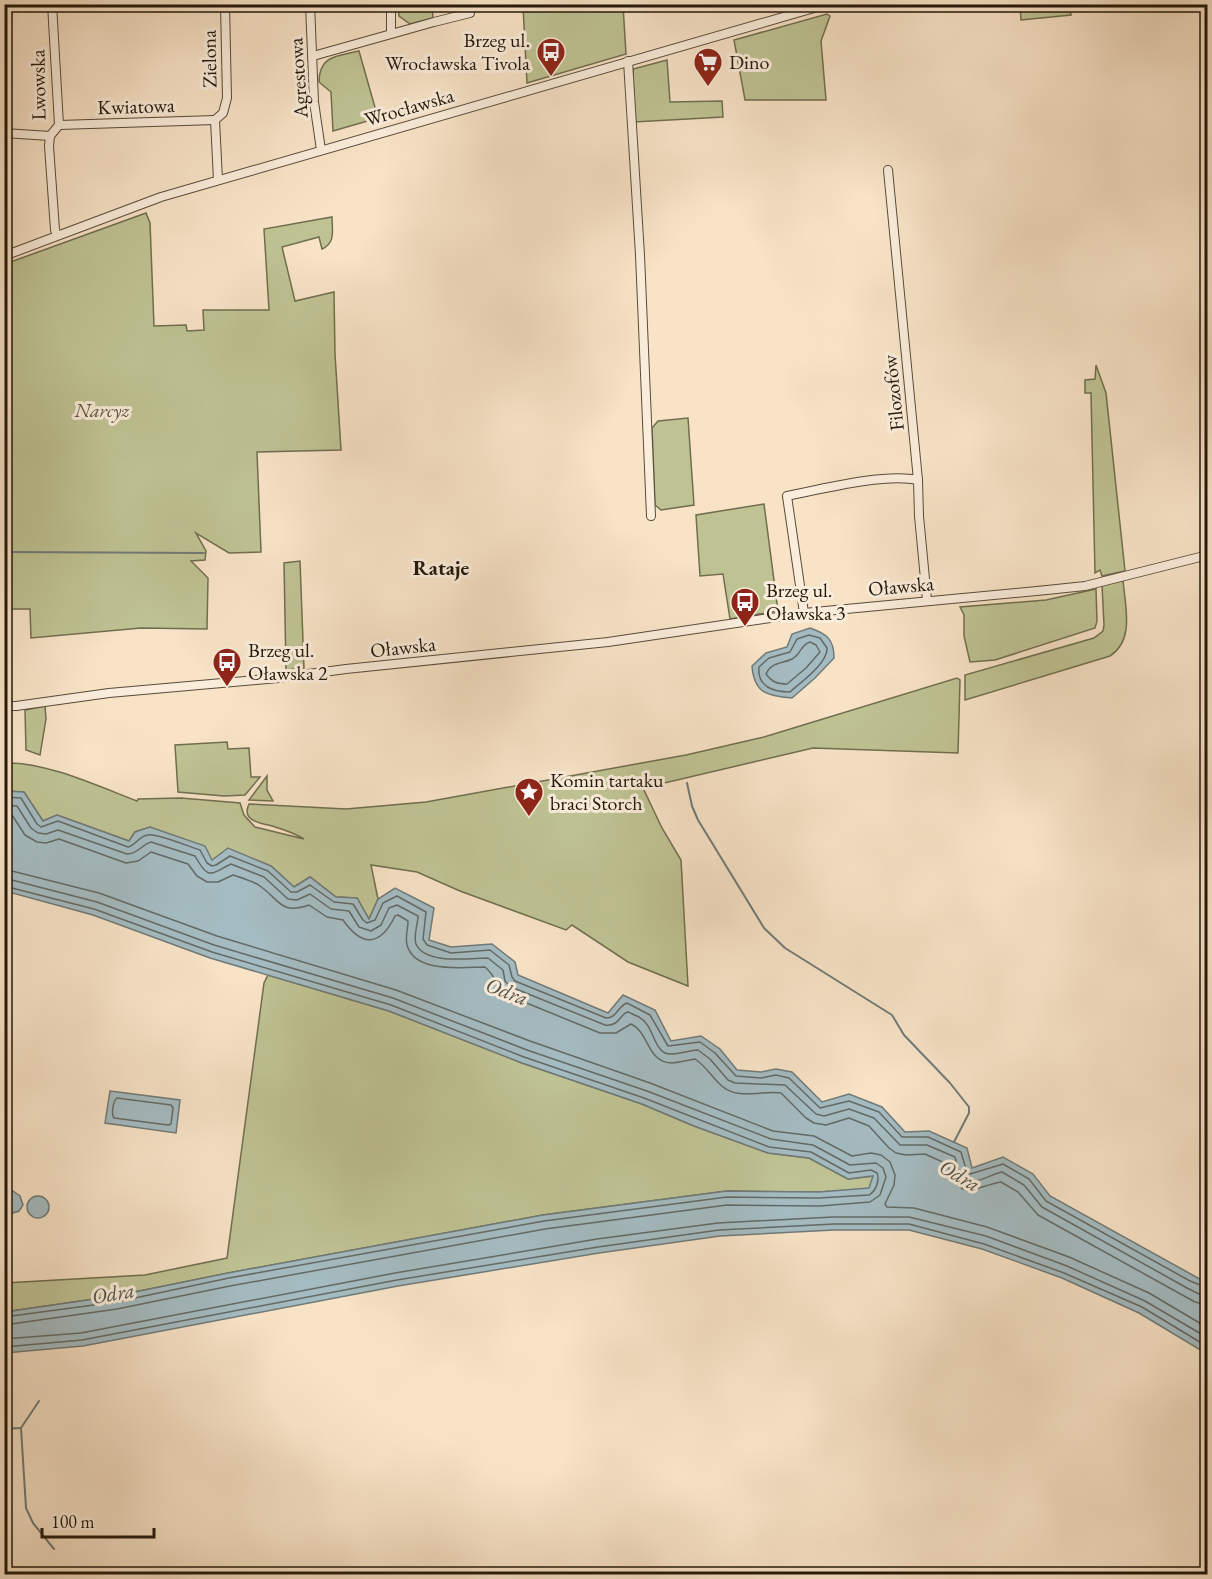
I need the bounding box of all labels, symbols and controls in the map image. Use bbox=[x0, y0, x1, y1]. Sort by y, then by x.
place label: Brzeg ul. Wrocławska Tivola bbox=[385, 27, 530, 76]
street label: Zielona bbox=[195, 30, 223, 88]
bus stop icon: Brzeg ul. Wrocławska Tivola bbox=[535, 36, 567, 78]
street label: Agrestowa bbox=[282, 37, 314, 120]
supermarket icon: Dino bbox=[692, 46, 724, 88]
street label: Lwowska bbox=[24, 49, 52, 121]
place label: Dino bbox=[729, 49, 770, 75]
street label: Wrocławska bbox=[361, 82, 457, 132]
street label: Kwiatowa bbox=[97, 92, 175, 120]
street label: Filozofów bbox=[876, 353, 910, 432]
park label: Narcyz bbox=[74, 397, 130, 423]
district label: Rataje bbox=[413, 554, 470, 581]
street label: Oławska bbox=[867, 570, 935, 602]
place label: Brzeg ul. Oławska 3 bbox=[766, 577, 846, 626]
bus stop icon: Brzeg ul. Oławska 3 bbox=[729, 586, 761, 628]
street label: Oławska bbox=[369, 631, 437, 663]
place label: Brzeg ul. Oławska 2 bbox=[248, 637, 328, 686]
bus stop icon: Brzeg ul. Oławska 2 bbox=[211, 646, 243, 688]
place label: Komin tartaku braci Storch bbox=[550, 767, 664, 816]
place icon: Komin tartaku braci Storch bbox=[513, 776, 545, 818]
water label: Odra bbox=[482, 971, 532, 1011]
water label: Odra bbox=[935, 1153, 985, 1197]
water label: Odra bbox=[90, 1276, 136, 1310]
scale bar bbox=[42, 1501, 154, 1539]
text: 100 m bbox=[51, 1510, 95, 1533]

